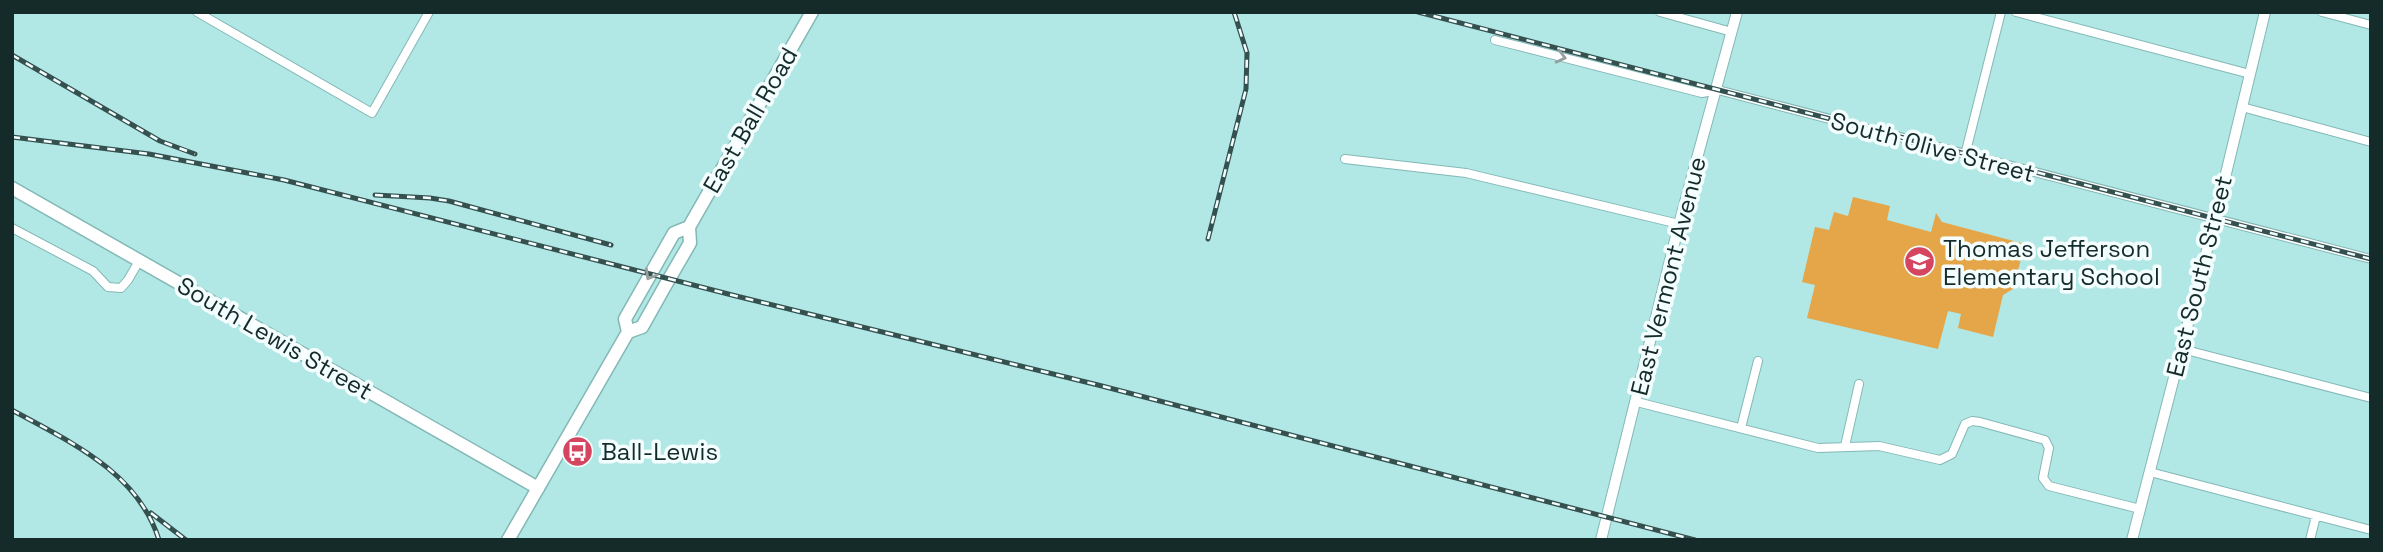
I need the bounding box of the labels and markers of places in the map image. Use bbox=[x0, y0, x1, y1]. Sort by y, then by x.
place label: Thomas Jefferson Elementary School bbox=[1943, 233, 2160, 292]
school or university icon: Thomas Jefferson Elementary School bbox=[1903, 245, 1937, 279]
bus stop icon: Ball-Lewis bbox=[561, 434, 595, 468]
place label: Ball-Lewis bbox=[601, 436, 718, 467]

